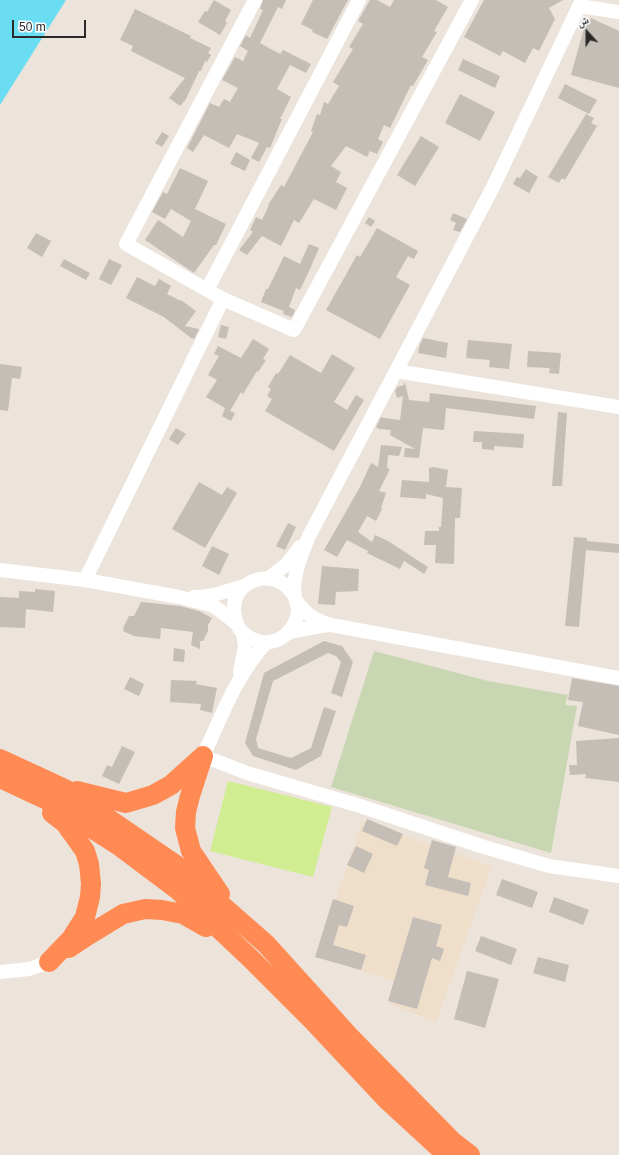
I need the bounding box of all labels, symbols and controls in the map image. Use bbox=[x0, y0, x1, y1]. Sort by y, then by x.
scale bar bbox=[14, 12, 88, 38]
north arrow bbox=[567, 12, 607, 52]
text: ش bbox=[575, 13, 590, 28]
text: 50 m bbox=[19, 20, 46, 34]

